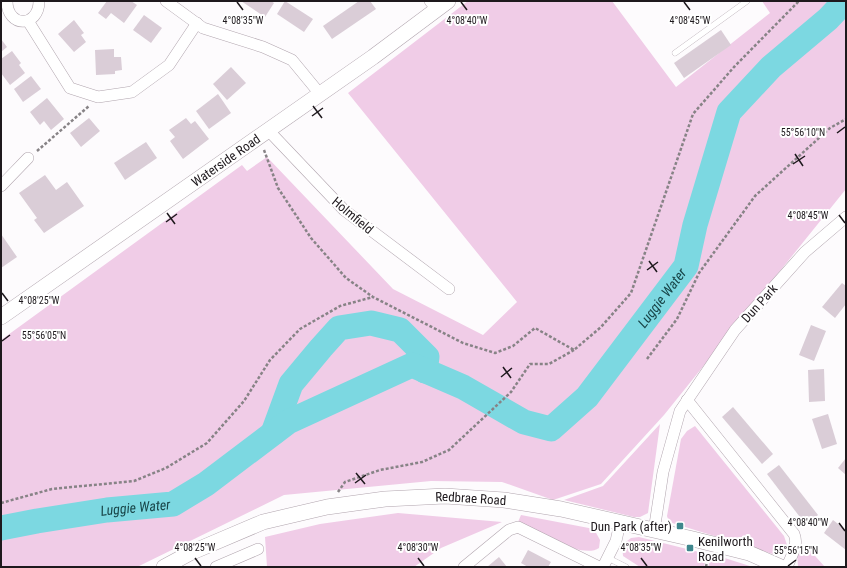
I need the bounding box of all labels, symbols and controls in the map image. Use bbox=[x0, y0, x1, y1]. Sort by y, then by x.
text: 4°08'35"W bbox=[223, 15, 264, 26]
text: 4°08'40"W bbox=[447, 15, 488, 26]
text: 4°08'45"W bbox=[670, 15, 711, 26]
text: 55°56'10"N bbox=[781, 127, 825, 138]
street label: Waterside Road bbox=[189, 131, 263, 190]
street label: Holmfield bbox=[329, 194, 376, 237]
text: 4°08'45"W bbox=[788, 210, 829, 221]
water label: Luggie Water bbox=[635, 264, 690, 331]
street label: Dun Park bbox=[738, 281, 780, 326]
text: 4°08'25"W bbox=[19, 295, 60, 306]
text: 55°56'05"N bbox=[22, 330, 66, 341]
street label: Redbrae Road bbox=[435, 489, 507, 508]
water label: Luggie Water bbox=[99, 496, 172, 519]
text: 4°08'40"W bbox=[788, 517, 829, 528]
place label: Dun Park (after) bbox=[590, 519, 672, 534]
marker: Dun Park (after) bbox=[675, 521, 685, 531]
place label: Kenilworth Road bbox=[698, 534, 753, 564]
text: 4°08'25"W bbox=[175, 542, 216, 553]
text: 4°08'30"W bbox=[398, 542, 439, 553]
text: 4°08'35"W bbox=[621, 542, 662, 553]
marker: Kenilworth Road bbox=[685, 543, 695, 553]
text: 55°56'15"N bbox=[774, 545, 818, 556]

